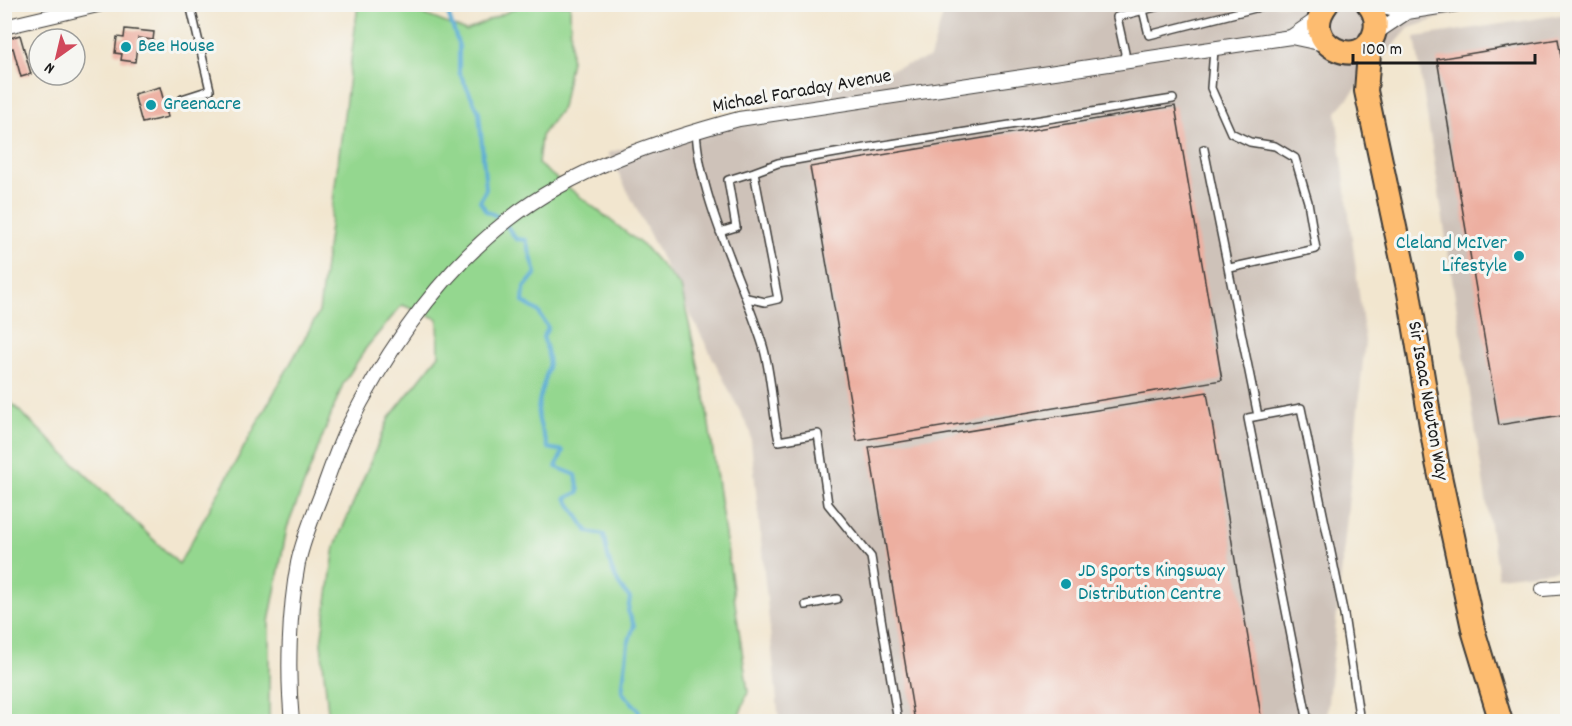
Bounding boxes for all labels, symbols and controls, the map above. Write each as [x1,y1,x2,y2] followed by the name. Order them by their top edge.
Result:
[27,27,87,87] north arrow
[1353,27,1534,65] scale bar
[138,33,215,61] place label: Bee House
[1362,38,1402,63] text: 100 m
[119,40,133,54] marker: Bee House
[40,56,60,79] text: N
[710,62,894,122] street label: Michael Faraday Avenue
[163,91,241,119] place label: Greenacre
[144,98,158,112] marker: Greenacre
[1396,230,1508,281] place label: Cleland McIver Lifestyle
[1512,249,1526,263] marker: Cleland McIver Lifestyle
[1399,319,1455,484] street label: Sir Isaac Newton Way
[1078,558,1225,609] place label: JD Sports Kingsway Distribution Centre
[1059,577,1073,591] marker: JD Sports Kingsway Distribution Centre

